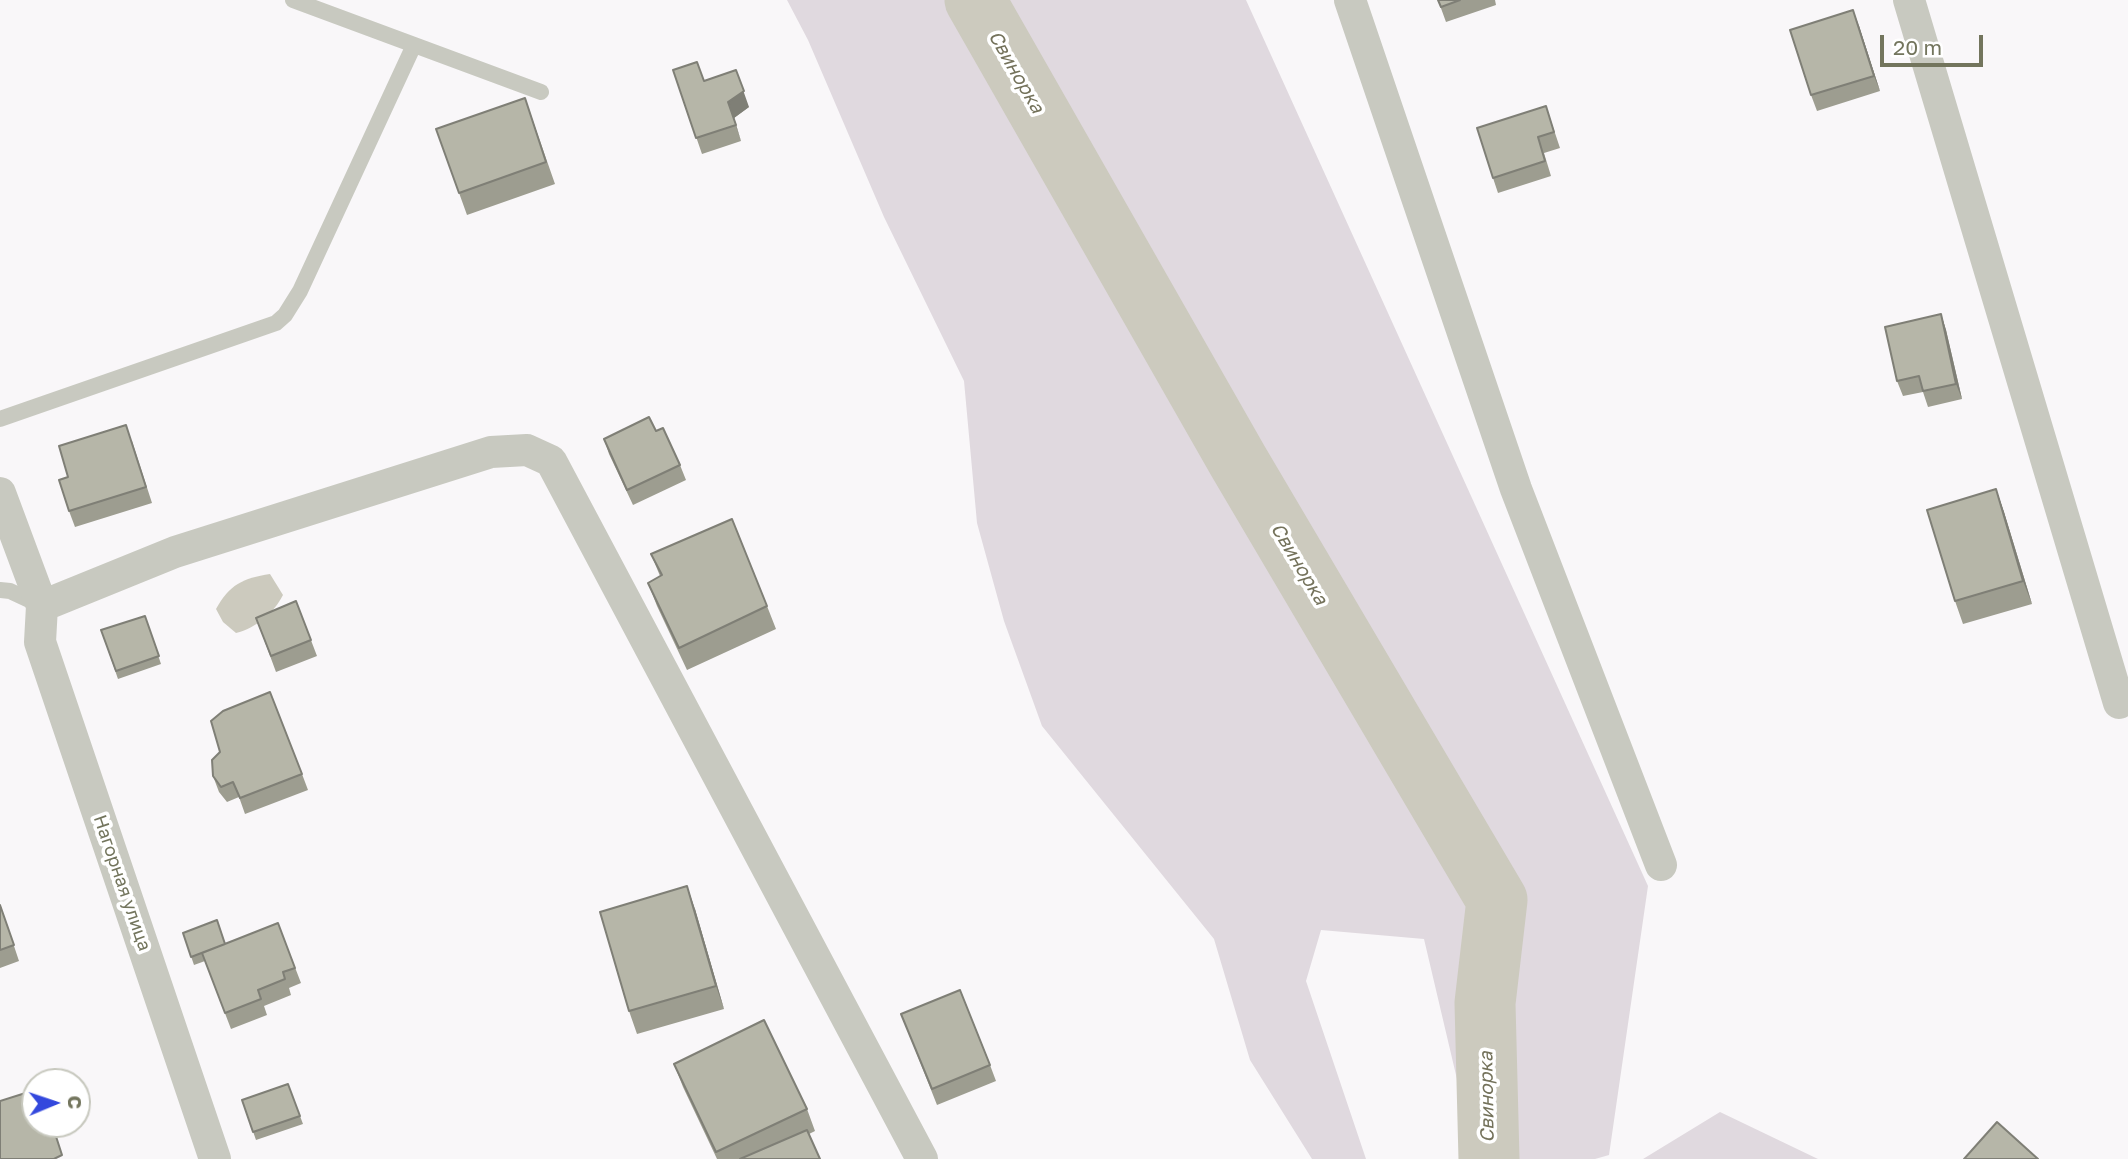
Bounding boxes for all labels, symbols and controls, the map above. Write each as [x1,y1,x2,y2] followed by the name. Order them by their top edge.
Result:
[1883,21,1986,65] scale bar
[983,27,1049,117] water label: Свинорка
[1893,34,1942,60] text: 20 m
[1266,519,1332,609] water label: Свинорка
[89,812,155,954] street label: Нагорная улица
[1475,1051,1499,1143] water label: Свинорка
[21,1068,91,1138] north arrow
[64,1095,87,1109] text: С

